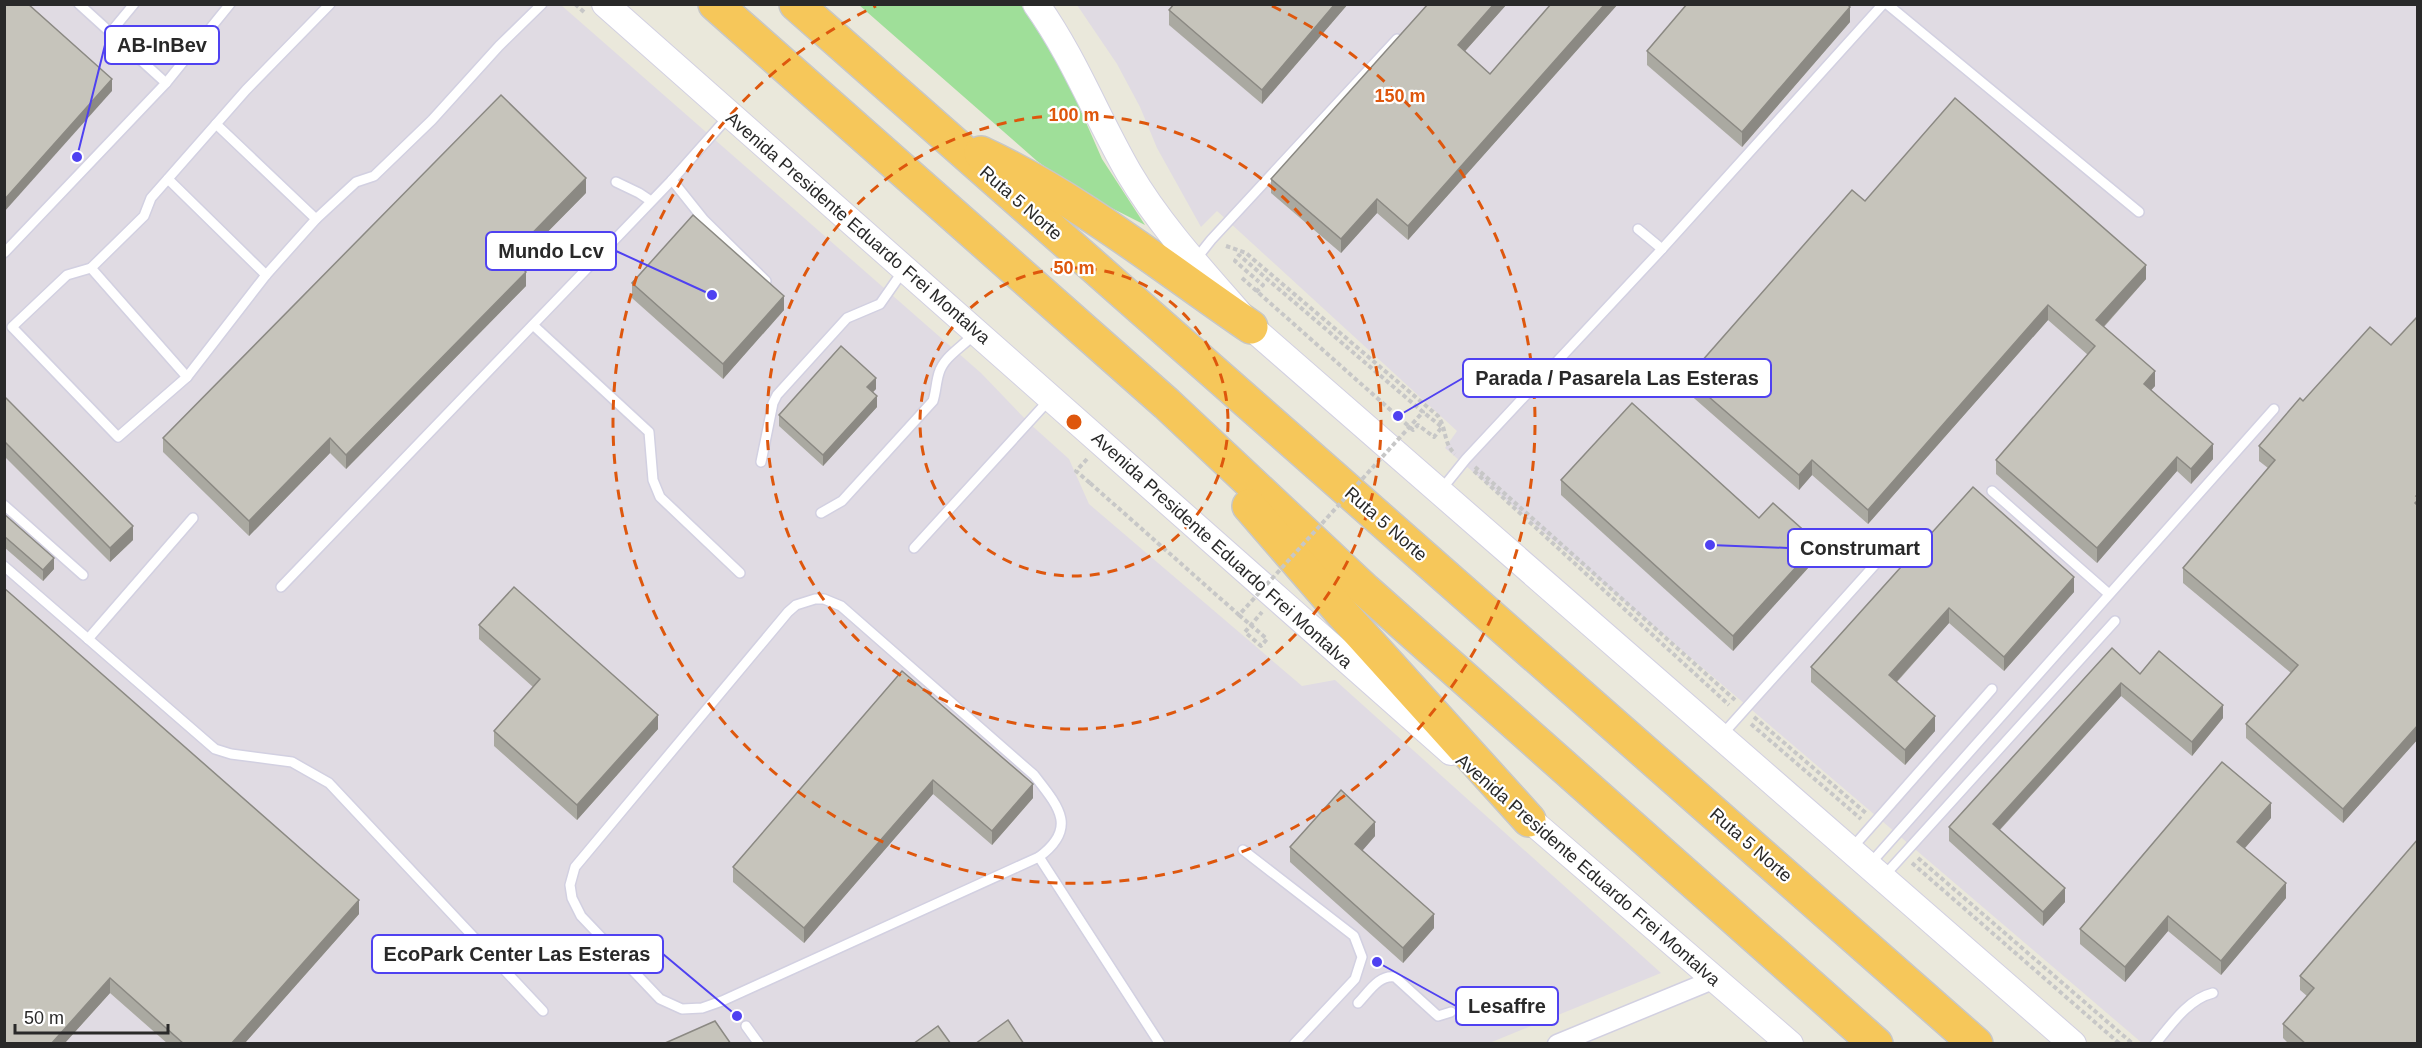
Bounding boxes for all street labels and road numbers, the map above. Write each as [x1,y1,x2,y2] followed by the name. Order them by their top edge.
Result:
[722,108,995,349] street label: Avenida Presidente Eduardo Frei Montalva
[976,162,1066,244] street label: Ruta 5 Norte
[1088,428,1357,673] street label: Avenida Presidente Eduardo Frei Montalva
[1341,483,1431,565] street label: Ruta 5 Norte
[1452,750,1725,991] street label: Avenida Presidente Eduardo Frei Montalva
[1706,804,1796,886] street label: Ruta 5 Norte

